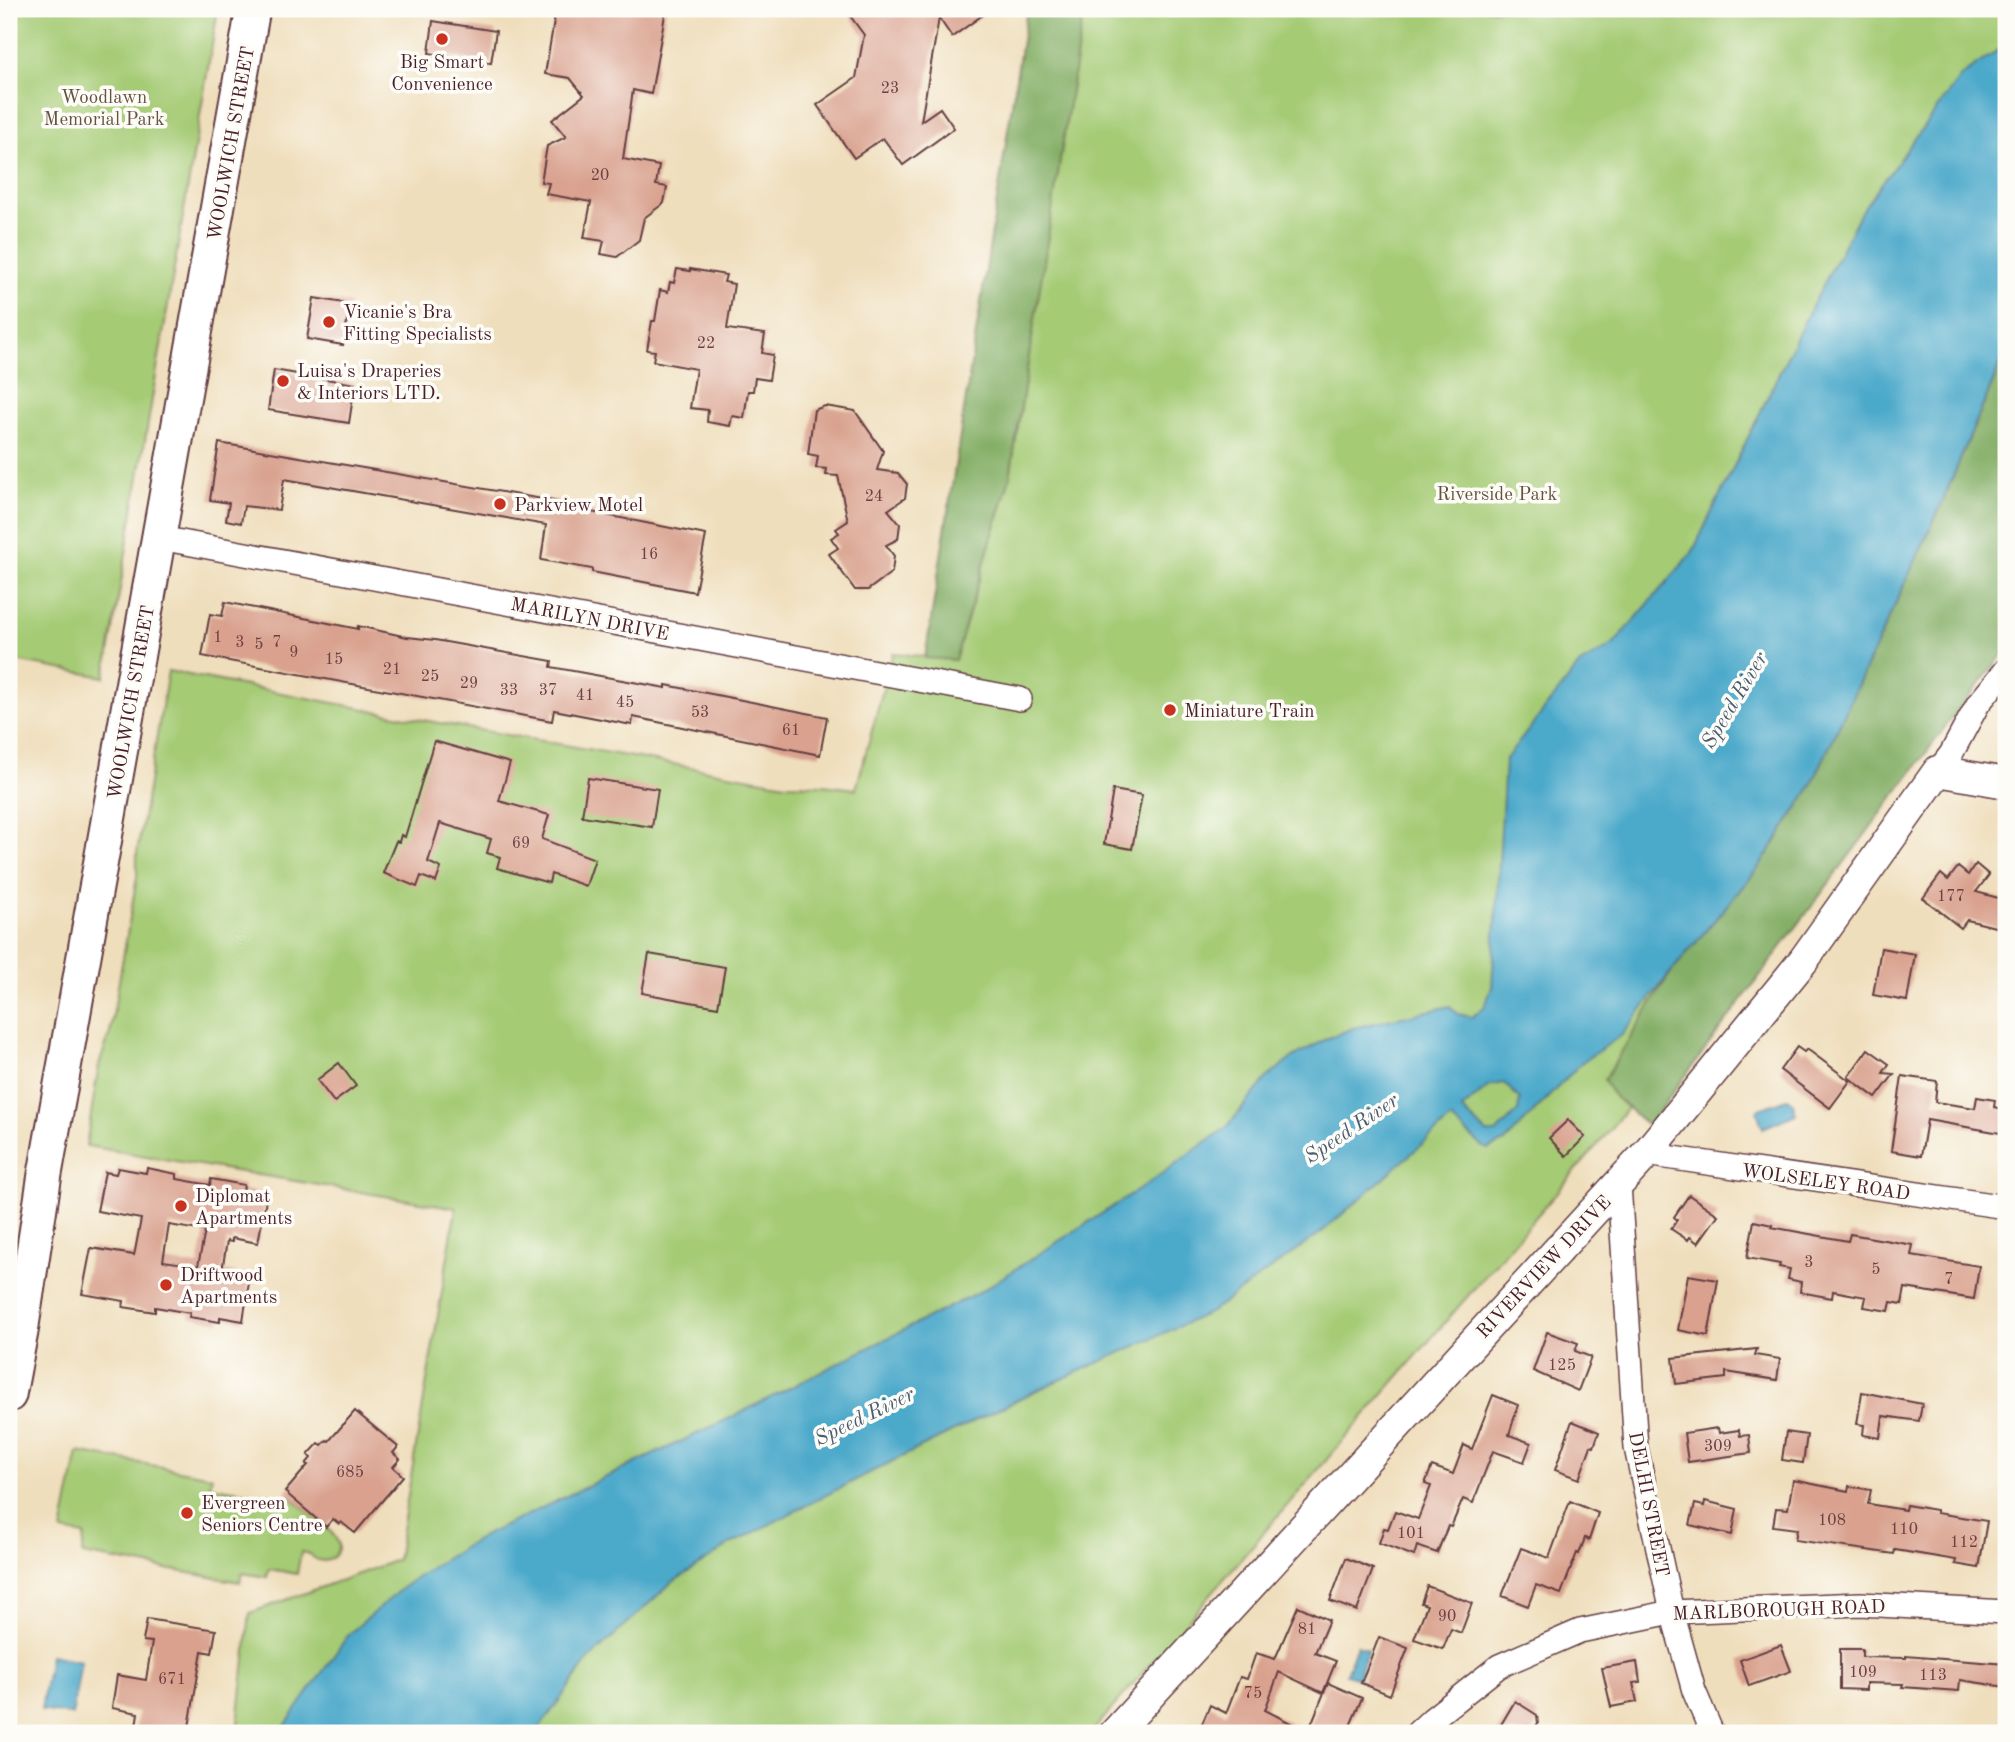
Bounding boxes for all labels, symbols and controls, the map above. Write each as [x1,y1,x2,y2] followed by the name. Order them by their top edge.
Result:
[434,31,450,47] marker: Big Smart Convenience
[206,45,259,242] street label: WOOLWICH STREET
[391,54,493,95] place label: Big Smart Convenience
[881,81,899,97] house number: 23
[43,89,165,130] park label: Woodlawn Memorial Park
[591,168,609,184] house number: 20
[343,304,492,345] place label: Vicanie's Bra Fitting Specialists
[321,314,337,330] marker: Vicanie's Bra Fitting Specialists
[697,336,715,352] house number: 22
[297,363,441,404] place label: Luisa's Draperies & Interiors LTD.
[275,373,291,389] marker: Luisa's Draperies & Interiors LTD.
[1437,486,1558,505] park label: Riverside Park
[865,489,883,505] house number: 24
[492,496,508,512] marker: Parkview Motel
[514,497,643,516] place label: Parkview Motel
[640,547,658,563] house number: 16
[509,596,670,645] street label: MARILYN DRIVE
[106,604,159,801] street label: WOOLWICH STREET
[213,630,223,646] house number: 1
[235,635,245,651] house number: 3
[272,635,282,651] house number: 7
[254,637,264,653] house number: 5
[289,645,299,661] house number: 9
[1698,648,1773,753] water label: Speed River
[325,652,343,668] house number: 15
[383,662,401,678] house number: 21
[421,669,439,685] house number: 25
[460,676,478,692] house number: 29
[500,683,518,699] house number: 33
[539,683,557,699] house number: 37
[576,688,594,704] house number: 41
[616,695,634,711] house number: 45
[1162,702,1178,718] marker: Miniature Train
[1184,703,1315,722] place label: Miniature Train
[691,705,709,721] house number: 53
[782,723,800,739] house number: 61
[512,836,530,852] house number: 69
[1937,889,1965,905] house number: 177
[1301,1090,1403,1168] water label: Speed River
[1740,1162,1911,1205] street label: WOLSELEY ROAD
[195,1188,292,1229] place label: Diplomat Apartments
[1474,1193,1616,1343] street label: RIVERVIEW DRIVE
[173,1198,189,1214] marker: Diplomat Apartments
[1804,1255,1814,1271] house number: 3
[1871,1262,1881,1278] house number: 5
[180,1267,277,1308] place label: Driftwood Apartments
[1944,1272,1954,1288] house number: 7
[158,1277,174,1293] marker: Driftwood Apartments
[1548,1358,1576,1374] house number: 125
[811,1384,919,1451] water label: Speed River
[1624,1430,1671,1579] street label: DELHI STREET
[1704,1439,1732,1455] house number: 309
[336,1465,364,1481] house number: 685
[201,1495,323,1536] place label: Evergreen Seniors Centre
[179,1505,195,1521] marker: Evergreen Seniors Centre
[1818,1513,1846,1529] house number: 108
[1890,1522,1918,1538] house number: 110
[1397,1526,1425,1542] house number: 101
[1950,1535,1978,1551] house number: 112
[1672,1598,1886,1625] street label: MARLBOROUGH ROAD
[1438,1609,1456,1625] house number: 90
[1298,1622,1316,1638] house number: 81
[1849,1665,1877,1681] house number: 109
[1919,1668,1947,1684] house number: 113
[158,1672,186,1688] house number: 671
[1244,1686,1262,1702] house number: 75

